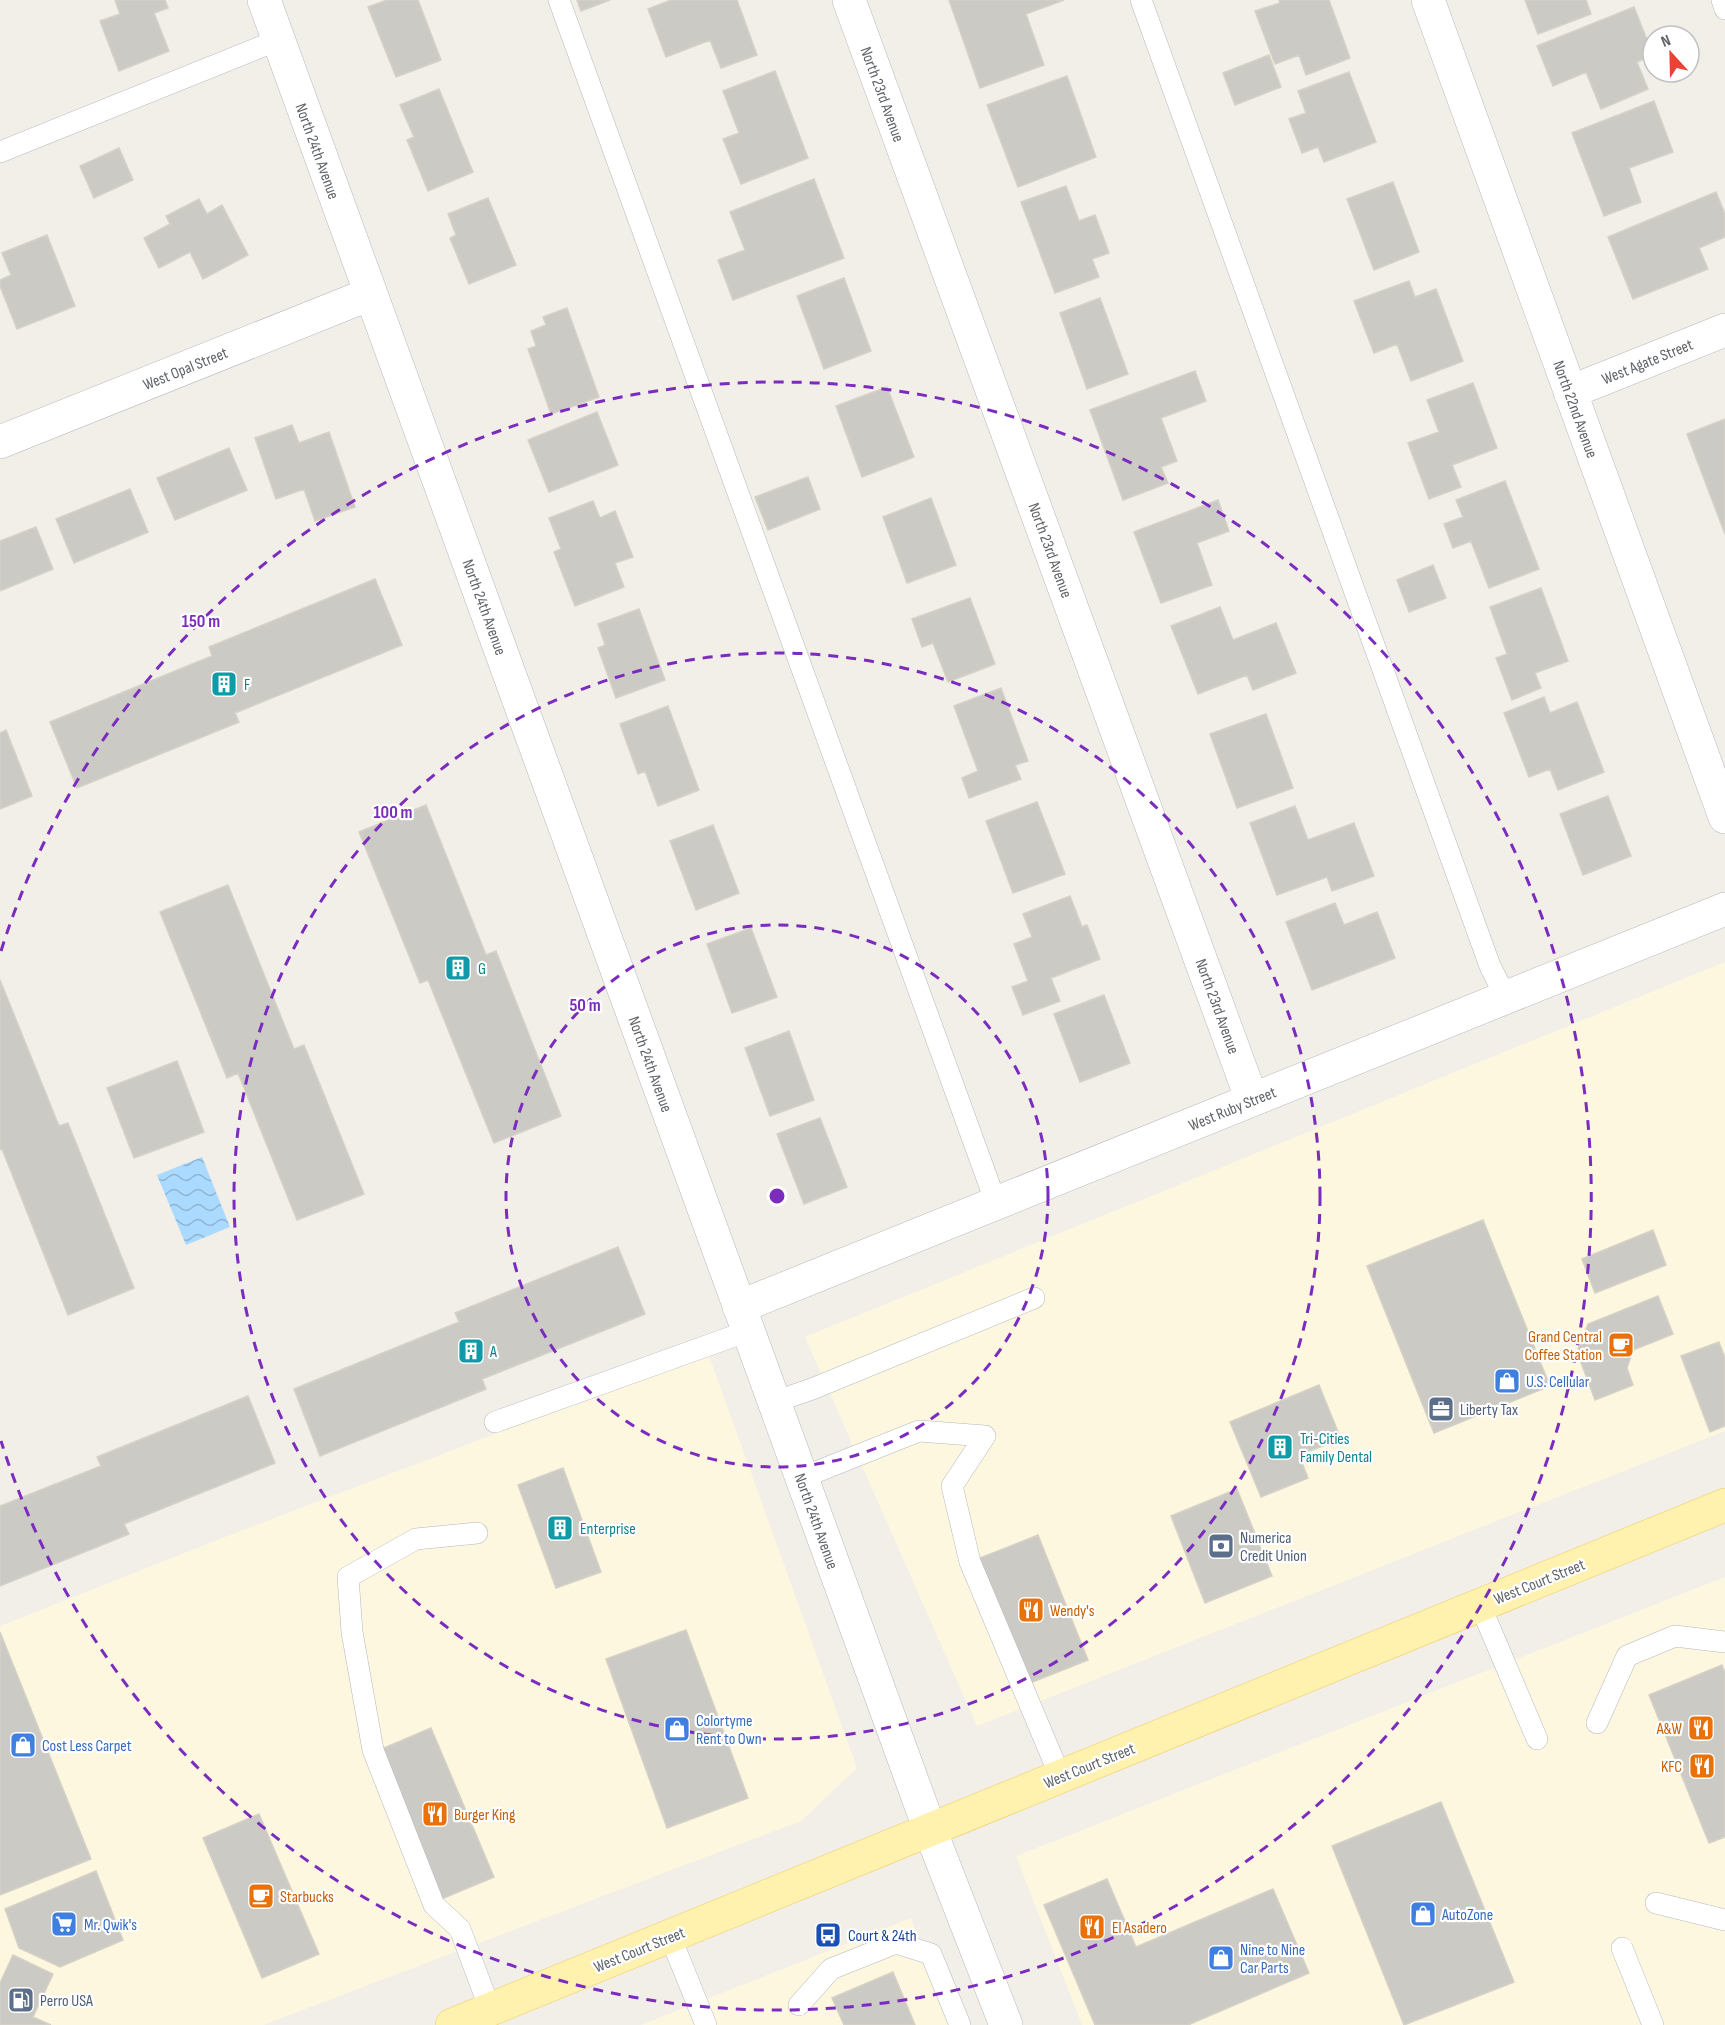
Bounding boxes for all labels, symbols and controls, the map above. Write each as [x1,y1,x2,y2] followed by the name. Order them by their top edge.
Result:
[1641,24,1701,84] north arrow
[1658,31,1673,52] text: N
[856,44,908,145] street label: North 23rd Avenue
[290,101,343,202] street label: North 24th Avenue
[1599,335,1696,389] street label: West Agate Street
[140,344,231,395] street label: West Opal Street
[1548,358,1601,461] street label: North 22nd Avenue
[1024,500,1076,601] street label: North 23rd Avenue
[457,557,510,658] street label: North 24th Avenue
[182,611,220,632] text: 150 m
[209,669,239,699] building icon: F
[244,676,250,695] place label: F
[374,802,413,823] text: 100 m
[443,953,473,983] building icon: G
[1191,956,1243,1057] street label: North 23rd Avenue
[478,960,486,979] place label: G
[569,995,601,1016] text: 50 m
[623,1014,676,1115] street label: North 24th Avenue
[1186,1083,1279,1136] street label: West Ruby Street
[767,1186,787,1206] centre of rings
[1524,1328,1602,1365] place label: Grand Central Coffee Station
[1606,1330,1636,1360] cafe icon: Grand Central Coffee Station
[456,1336,486,1366] building icon: A
[489,1343,497,1362] place label: A
[1492,1366,1522,1396] shop icon: U.S. Cellular
[1526,1373,1590,1392] place label: U.S. Cellular
[1426,1394,1456,1424] office icon: Liberty Tax
[1460,1401,1518,1420] place label: Liberty Tax
[1300,1430,1372,1467] place label: Tri-Cities Family Dental
[1265,1432,1295,1462] building icon: Tri-Cities Family Dental
[789,1471,842,1572] street label: North 24th Avenue
[545,1513,575,1543] building icon: Enterprise
[580,1520,636,1539] place label: Enterprise
[1240,1529,1307,1566] place label: Numerica Credit Union
[1206,1531,1236,1561] bank icon: Numerica Credit Union
[1491,1555,1588,1609] street label: West Court Street
[1016,1595,1046,1625] restaurant icon: Wendy's
[1050,1602,1095,1621] place label: Wendy's
[696,1712,762,1749] place label: Colortyme Rent to Own
[1686,1713,1716,1743] restaurant icon: A&W
[662,1714,692,1744] shop icon: Colortyme Rent to Own
[1656,1720,1683,1739] place label: A&W
[8,1730,38,1760] shop icon: Cost Less Carpet
[42,1737,132,1756] place label: Cost Less Carpet
[1041,1739,1138,1793] street label: West Court Street
[1687,1751,1717,1781] restaurant icon: KFC
[1661,1758,1682,1777] place label: KFC
[420,1799,450,1829] restaurant icon: Burger King
[454,1806,515,1825] place label: Burger King
[246,1881,276,1911] cafe icon: Starbucks
[280,1888,334,1907] place label: Starbucks
[1408,1899,1438,1929] shop icon: AutoZone
[1441,1906,1493,1925] place label: AutoZone
[49,1909,79,1939] supermarket icon: Mr. Qwik's
[1077,1912,1107,1942] restaurant icon: El Asadero
[84,1916,137,1935] place label: Mr. Qwik's
[1112,1919,1167,1938] place label: El Asadero
[813,1920,843,1950] bus stop icon: Court & 24th
[591,1923,688,1977] street label: West Court Street
[848,1927,917,1946] place label: Court & 24th
[1240,1941,1305,1978] place label: Nine to Nine Car Parts
[1206,1943,1236,1973] shop icon: Nine to Nine Car Parts
[6,1985,36,2015] fuel station icon: Perro USA
[40,1992,93,2011] place label: Perro USA

